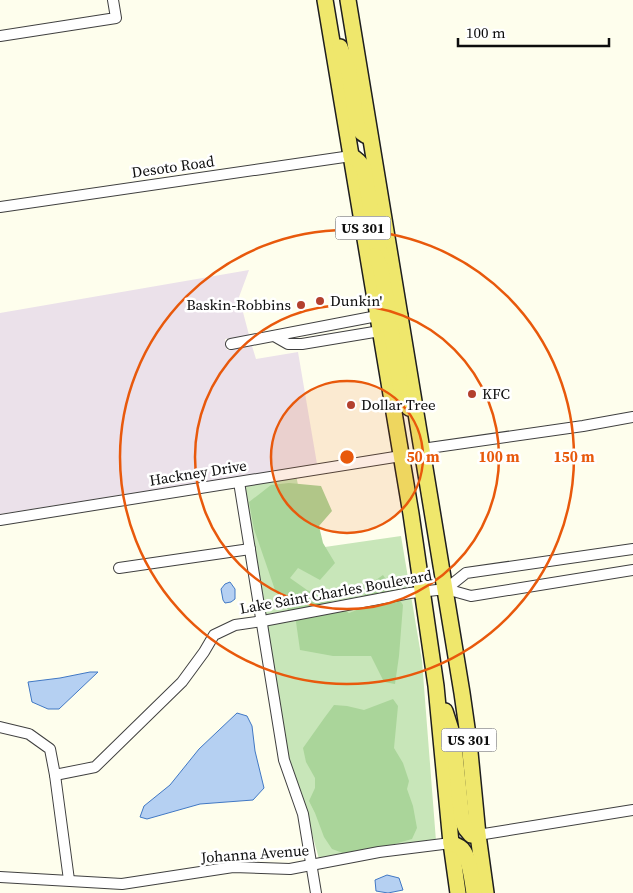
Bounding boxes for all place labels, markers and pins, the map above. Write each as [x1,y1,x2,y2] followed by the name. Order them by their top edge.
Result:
[330,290,383,311] place label: Dunkin'
[186,294,291,315] place label: Baskin-Robbins
[314,295,326,307] marker: Dunkin'
[295,299,307,311] marker: Baskin-Robbins
[482,383,510,404] place label: KFC
[466,388,478,400] marker: KFC
[361,394,436,415] place label: Dollar Tree
[345,399,357,411] marker: Dollar Tree
[338,448,356,466] centre of rings

